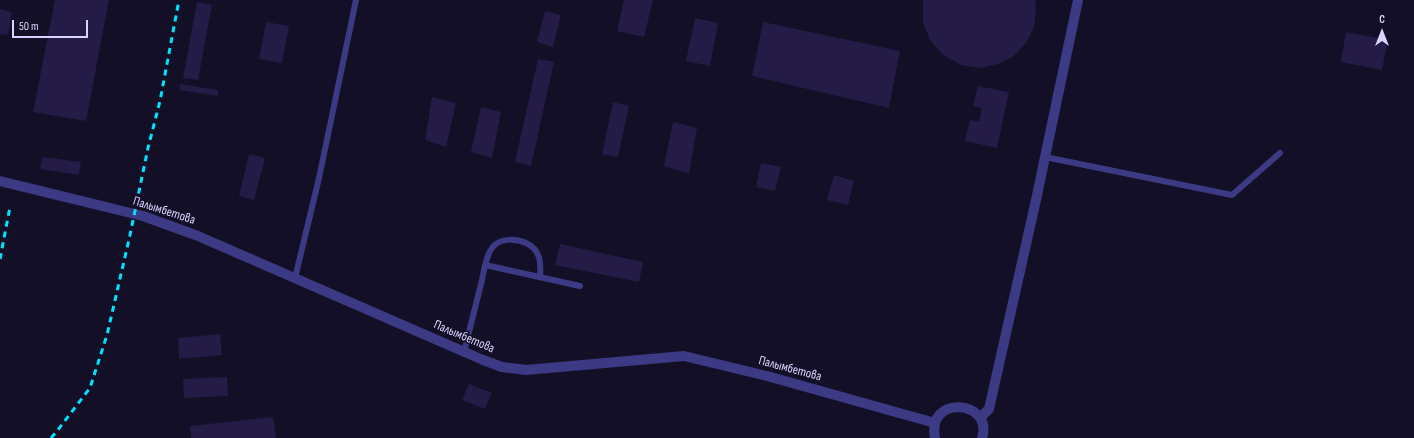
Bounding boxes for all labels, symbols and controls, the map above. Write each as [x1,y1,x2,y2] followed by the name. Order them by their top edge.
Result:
[14,12,90,38] scale bar
[1362,12,1402,52] north arrow
[1379,13,1385,26] text: С
[19,19,39,34] text: 50 m
[131,194,197,228] street label: Палымбетова
[431,317,497,357] street label: Палымбетова
[757,353,823,385] street label: Палымбетова

